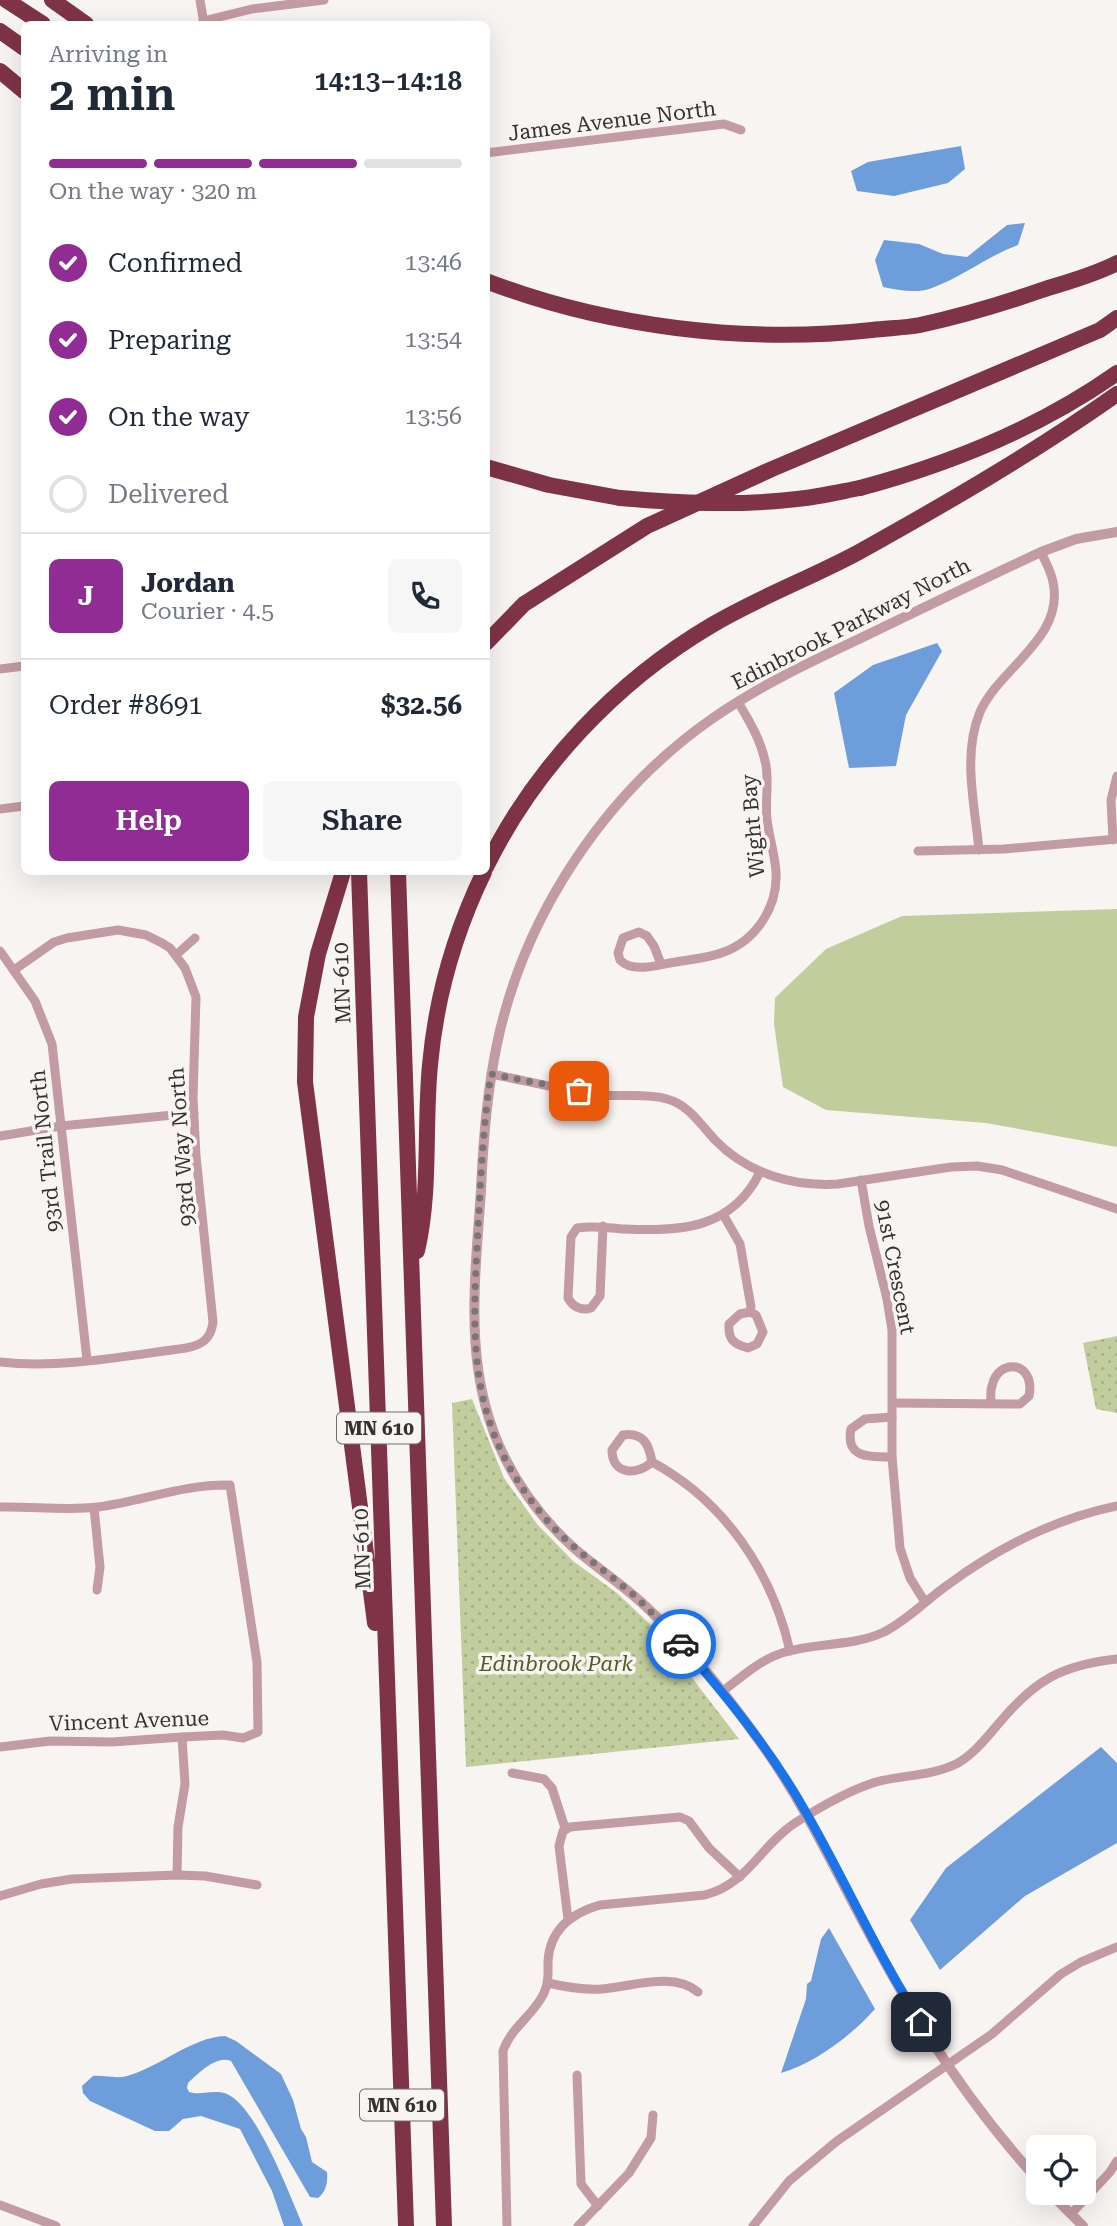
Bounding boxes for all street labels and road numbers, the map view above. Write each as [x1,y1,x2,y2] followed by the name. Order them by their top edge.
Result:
[507,96,718,146] street label: James Avenue North
[728,553,975,695] street label: Edinbrook Parkway North
[736,773,769,879] street label: Wight Bay
[329,942,355,1024] street label: MN-610
[164,1066,200,1227] street label: 93rd Way North
[26,1068,66,1233] street label: 93rd Trail North
[870,1198,920,1336] street label: 91st Crescent
[337,1412,421,1444] road number: MN 610
[349,1508,375,1590] street label: MN-610
[49,1706,209,1736] street label: Vincent Avenue
[360,2090,444,2120] road number: MN 610

